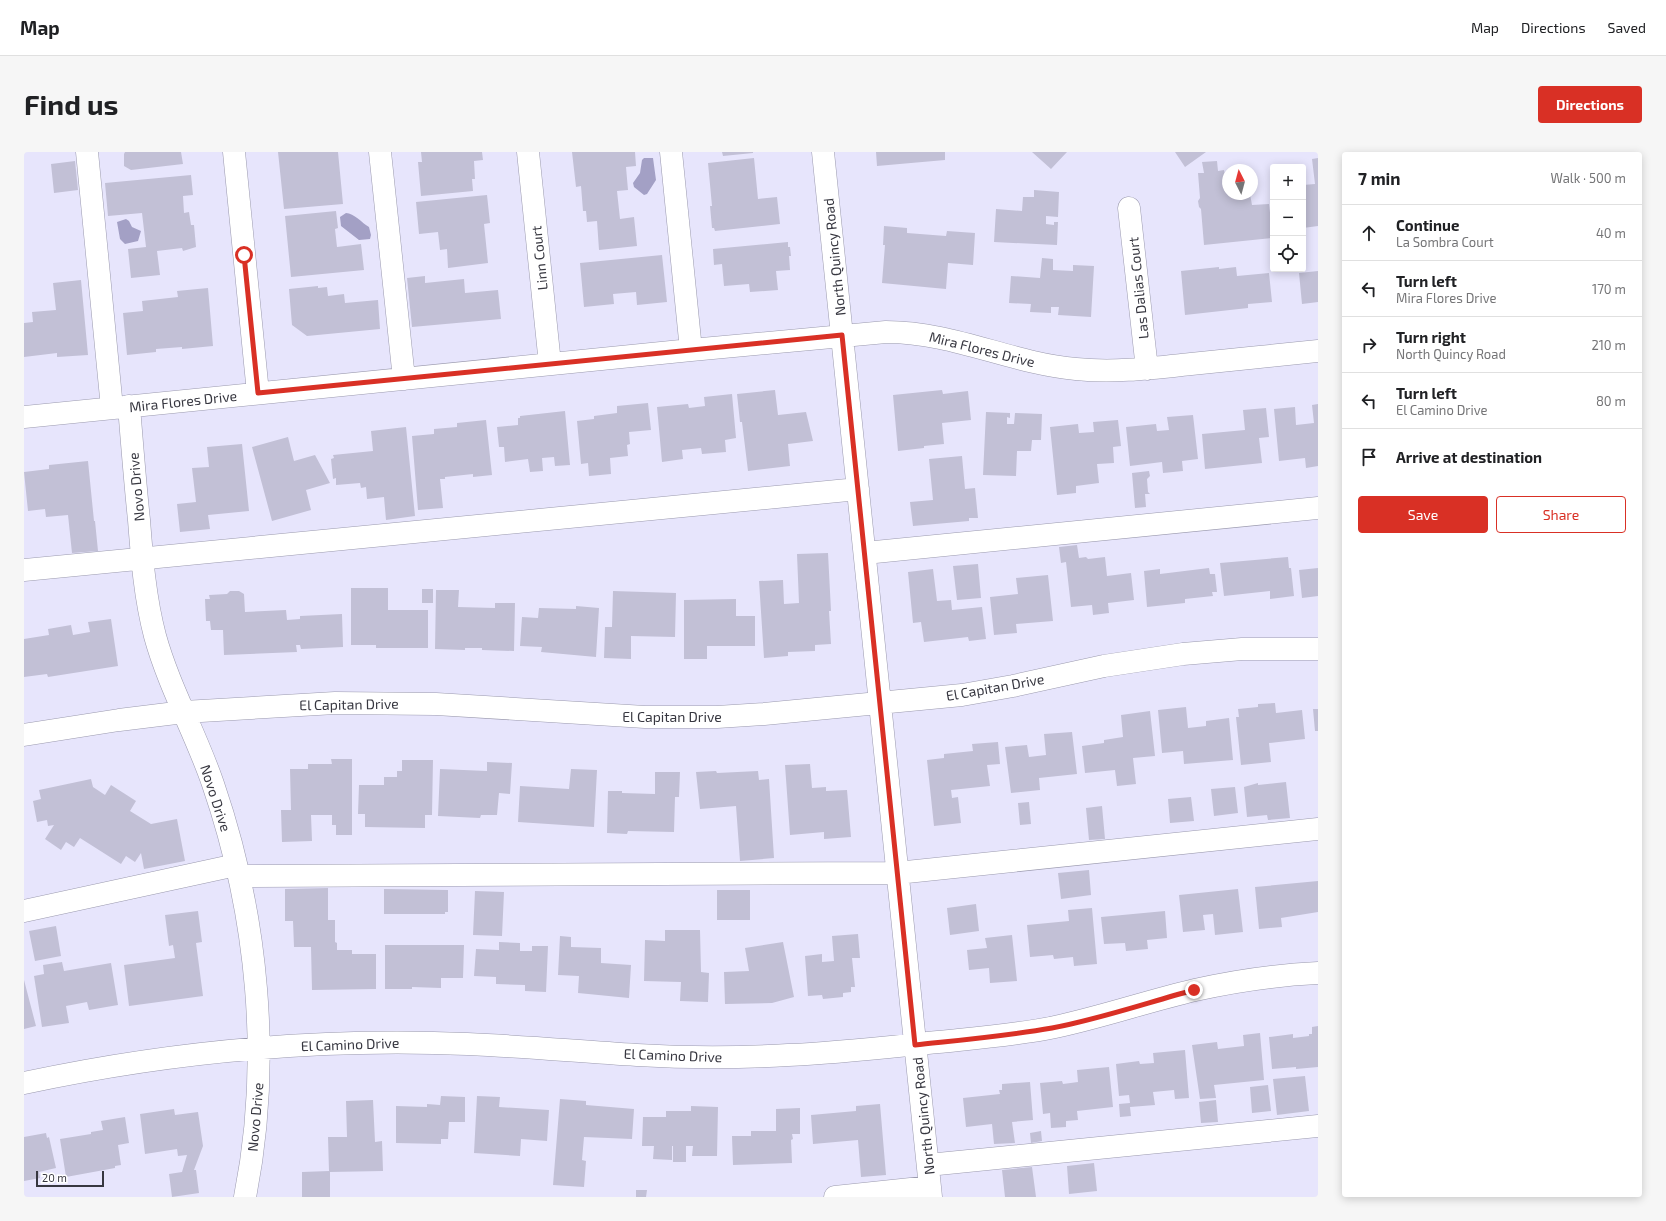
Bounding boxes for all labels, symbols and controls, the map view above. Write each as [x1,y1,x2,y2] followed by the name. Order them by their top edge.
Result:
[20,16,60,39] text: Map
[1471,19,1499,36] text: Map
[1521,19,1586,36] text: Directions
[1608,19,1646,36] text: Saved
[1538,86,1642,123] button: Directions
[24,87,118,121] text: Find us
[1222,164,1258,200] north arrow
[1270,164,1306,272] map controls
[1270,164,1306,200] button: +
[1358,168,1401,188] text: 7 min
[1551,170,1626,186] text: Walk · 500 m
[819,197,849,317] street label: North Quincy Road
[1270,200,1306,236] button: −
[1396,216,1459,234] text: Continue
[1358,222,1380,244] icon: ahead
[527,225,551,291] street label: Linn Court
[1596,225,1626,241] text: 40 m
[1396,234,1494,250] text: La Sombra Court
[1124,236,1152,340] street label: Las Dalias Court
[1270,236,1306,272] button: locate
[235,246,253,264] route start
[1396,272,1457,290] text: Turn left
[1358,278,1380,300] icon: left
[1592,281,1626,297] text: 170 m
[1396,290,1497,306] text: Mira Flores Drive
[927,328,1037,370] street label: Mira Flores Drive
[1396,328,1466,346] text: Turn right
[1358,334,1380,356] icon: right
[1591,337,1626,353] text: 210 m
[1396,346,1506,362] text: North Quincy Road
[1396,384,1457,402] text: Turn left
[128,387,238,415] street label: Mira Flores Drive
[1358,390,1380,412] icon: left
[1596,393,1626,409] text: 80 m
[1396,402,1488,418] text: El Camino Drive
[1358,446,1380,468] icon: arrive
[1396,448,1542,466] text: Arrive at destination
[125,452,147,522] street label: Novo Drive
[1358,496,1488,533] button: Save
[1496,496,1626,533] button: Share
[945,670,1045,704] street label: El Capitan Drive
[299,695,399,713] street label: El Capitan Drive
[622,708,722,725] street label: El Capitan Drive
[197,762,235,834] street label: Novo Drive
[1185,981,1203,999] route end
[300,1034,400,1054] street label: El Camino Drive
[623,1045,723,1065] street label: El Camino Drive
[908,1056,938,1176] street label: North Quincy Road
[244,1082,266,1152] street label: Novo Drive
[36,1169,104,1188] scale bar
[42,1171,67,1184] text: 20 m

